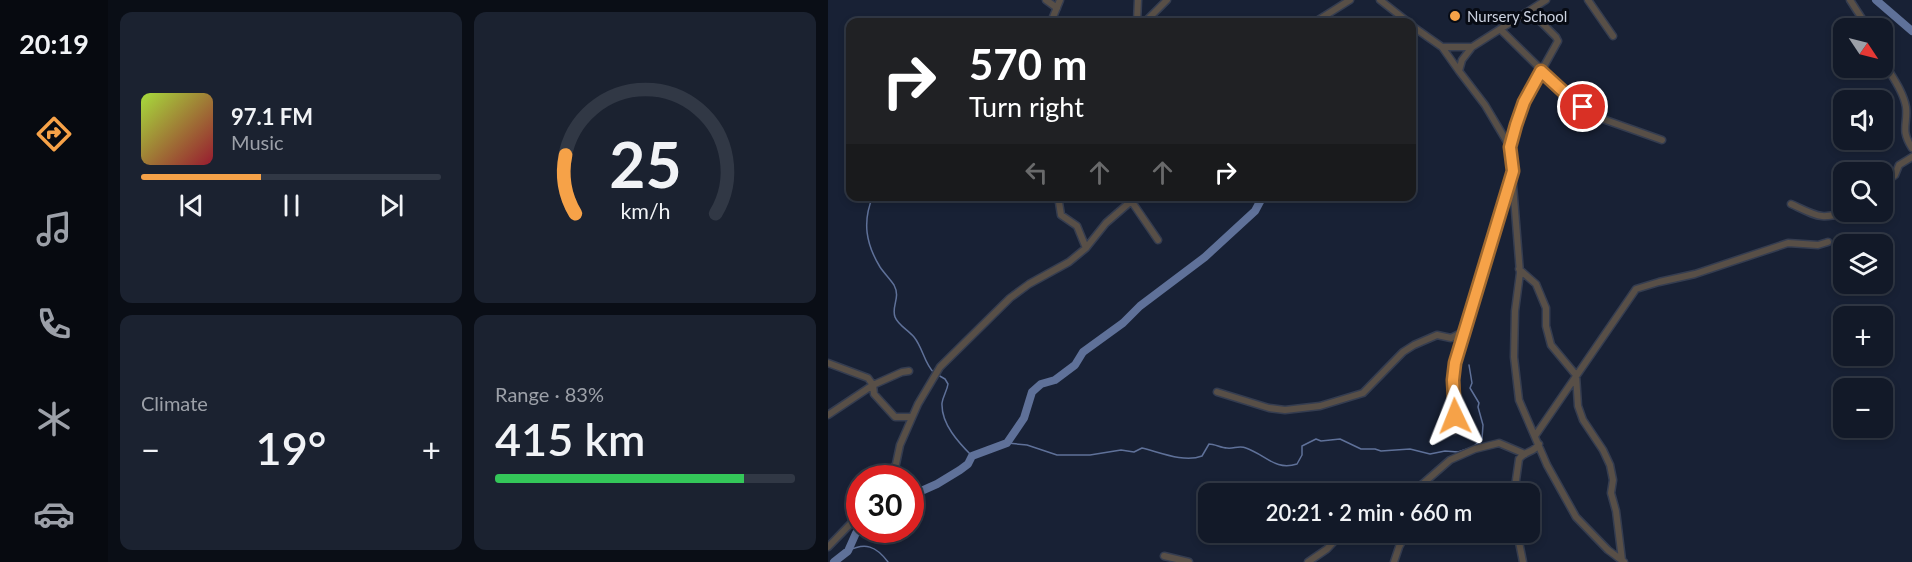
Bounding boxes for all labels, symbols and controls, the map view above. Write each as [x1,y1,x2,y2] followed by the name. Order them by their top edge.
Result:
[1467,7,1567,25] place label: Nursery School
[1448,9,1462,23] marker: Nursery School
[1833,18,1893,78] north arrow
[1833,18,1893,438] map controls
[19,27,89,60] text: 20:19
[969,39,1087,89] text: 570 m
[870,42,948,120] icon: right
[1557,81,1608,132] pin
[969,90,1084,123] text: Turn right
[1566,90,1599,123] icon: arrive
[1833,90,1893,150] button: sound
[231,103,313,130] text: 97.1 FM
[33,113,75,155] icon: directions
[609,127,681,202] text: 25
[231,130,284,154] text: Music
[1020,156,1053,189] icon: left
[1083,156,1116,189] icon: ahead
[1146,156,1179,189] icon: ahead
[1209,156,1242,189] icon: right
[1833,162,1893,222] button: search
[175,189,208,222] icon: previous
[275,189,308,222] icon: pause
[375,189,408,222] icon: next
[620,199,670,225] text: km/h
[33,208,75,250] icon: music
[1833,234,1893,294] button: layers
[33,303,75,345] icon: phone
[1833,306,1893,366] button: +
[1833,378,1893,438] button: −
[495,382,604,406] text: Range · 83%
[1423,384,1487,448] position arrow
[141,391,208,415] text: Climate
[33,398,75,440] icon: climate
[495,412,645,466] text: 415 km
[256,421,326,475] text: 19°
[141,429,160,469] text: −
[422,429,441,469] text: +
[846,465,924,543] speed limit sign: 30
[33,493,75,535] icon: car
[1266,499,1472,526] text: 20:21 · 2 min · 660 m

